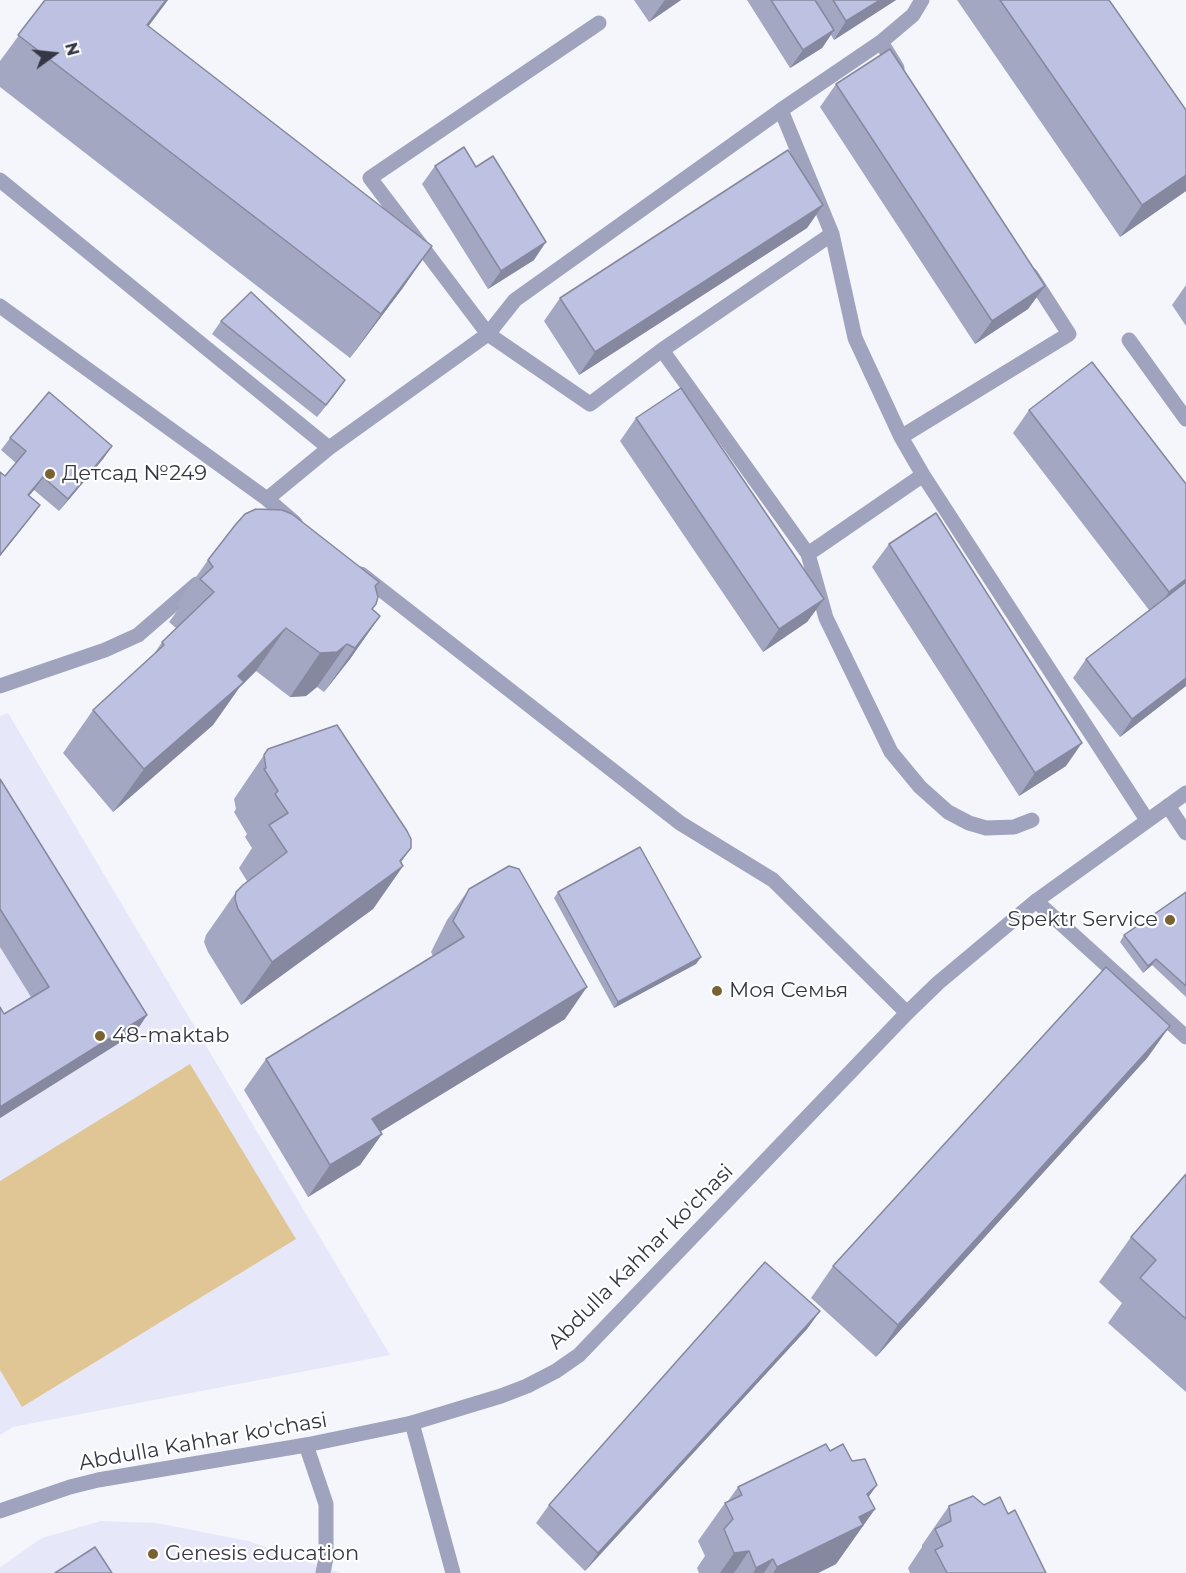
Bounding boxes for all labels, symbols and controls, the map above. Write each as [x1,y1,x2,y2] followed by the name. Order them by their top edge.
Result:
[24,24,84,84] north arrow
[61,41,83,58] text: N
[62,461,207,487] place label: Детсад №249
[43,467,57,481] marker: Детсад №249
[1007,907,1158,933] place label: Spektr Service
[1163,913,1177,927] marker: Spektr Service
[729,978,848,1004] place label: Моя Семья
[710,984,724,998] marker: Моя Семья
[112,1023,229,1049] place label: 48-maktab
[93,1029,107,1043] marker: 48-maktab
[543,1159,739,1355] street label: Abdulla Kahhar ko'chasi
[77,1408,329,1476] street label: Abdulla Kahhar ko'chasi
[165,1541,359,1567] place label: Genesis education
[146,1547,160,1561] marker: Genesis education

